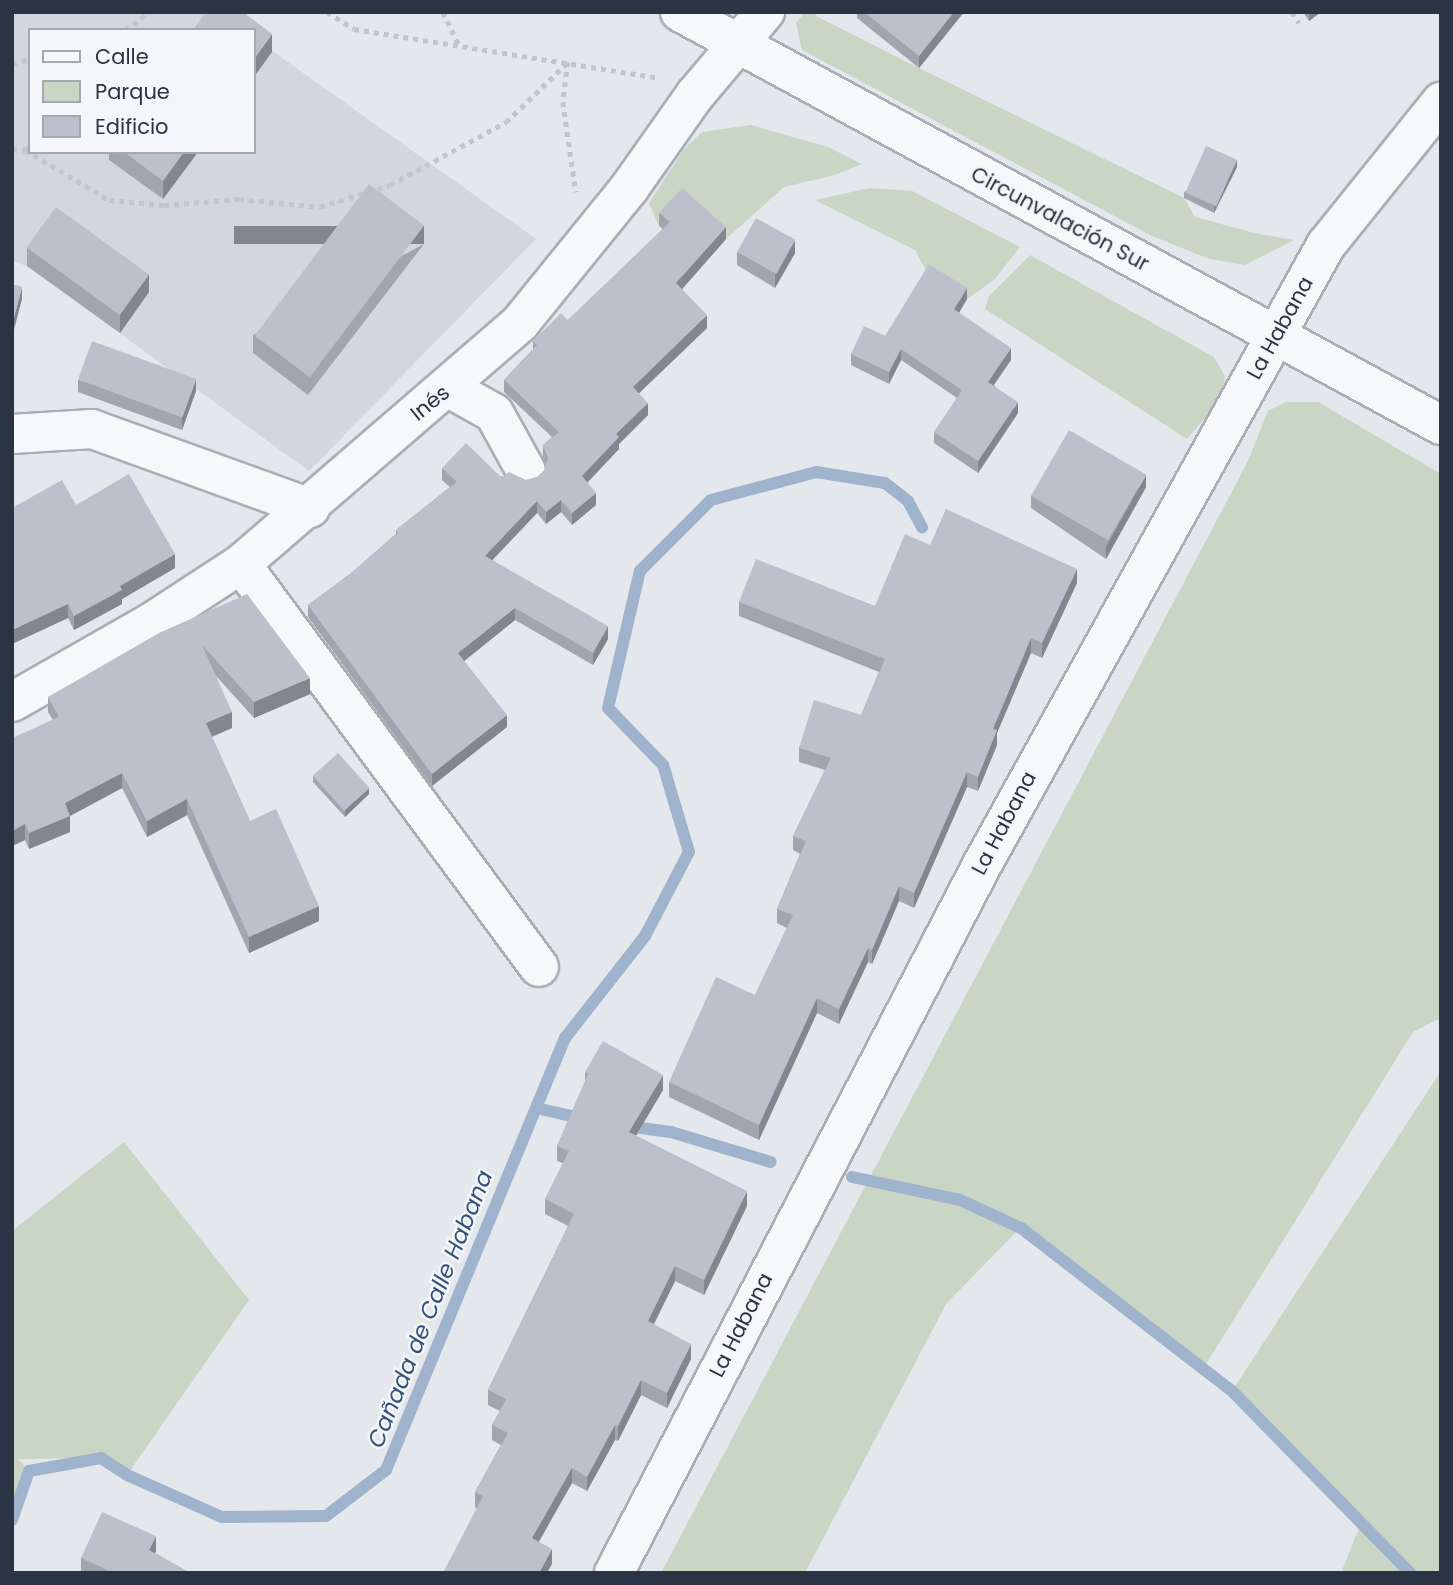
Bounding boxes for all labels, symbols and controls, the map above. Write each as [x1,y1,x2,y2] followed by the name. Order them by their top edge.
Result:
[28,28,256,154] legend
[95,42,149,71] text: Calle
[95,77,170,106] text: Parque
[95,112,169,141] text: Edificio
[967,161,1153,277] street label: Circunvalación Sur
[1241,272,1319,384] street label: La Habana
[406,380,454,426] street label: Inés
[966,767,1042,879] street label: La Habana
[362,1166,498,1452] water label: Cañada de Calle Habana
[704,1269,778,1381] street label: La Habana

